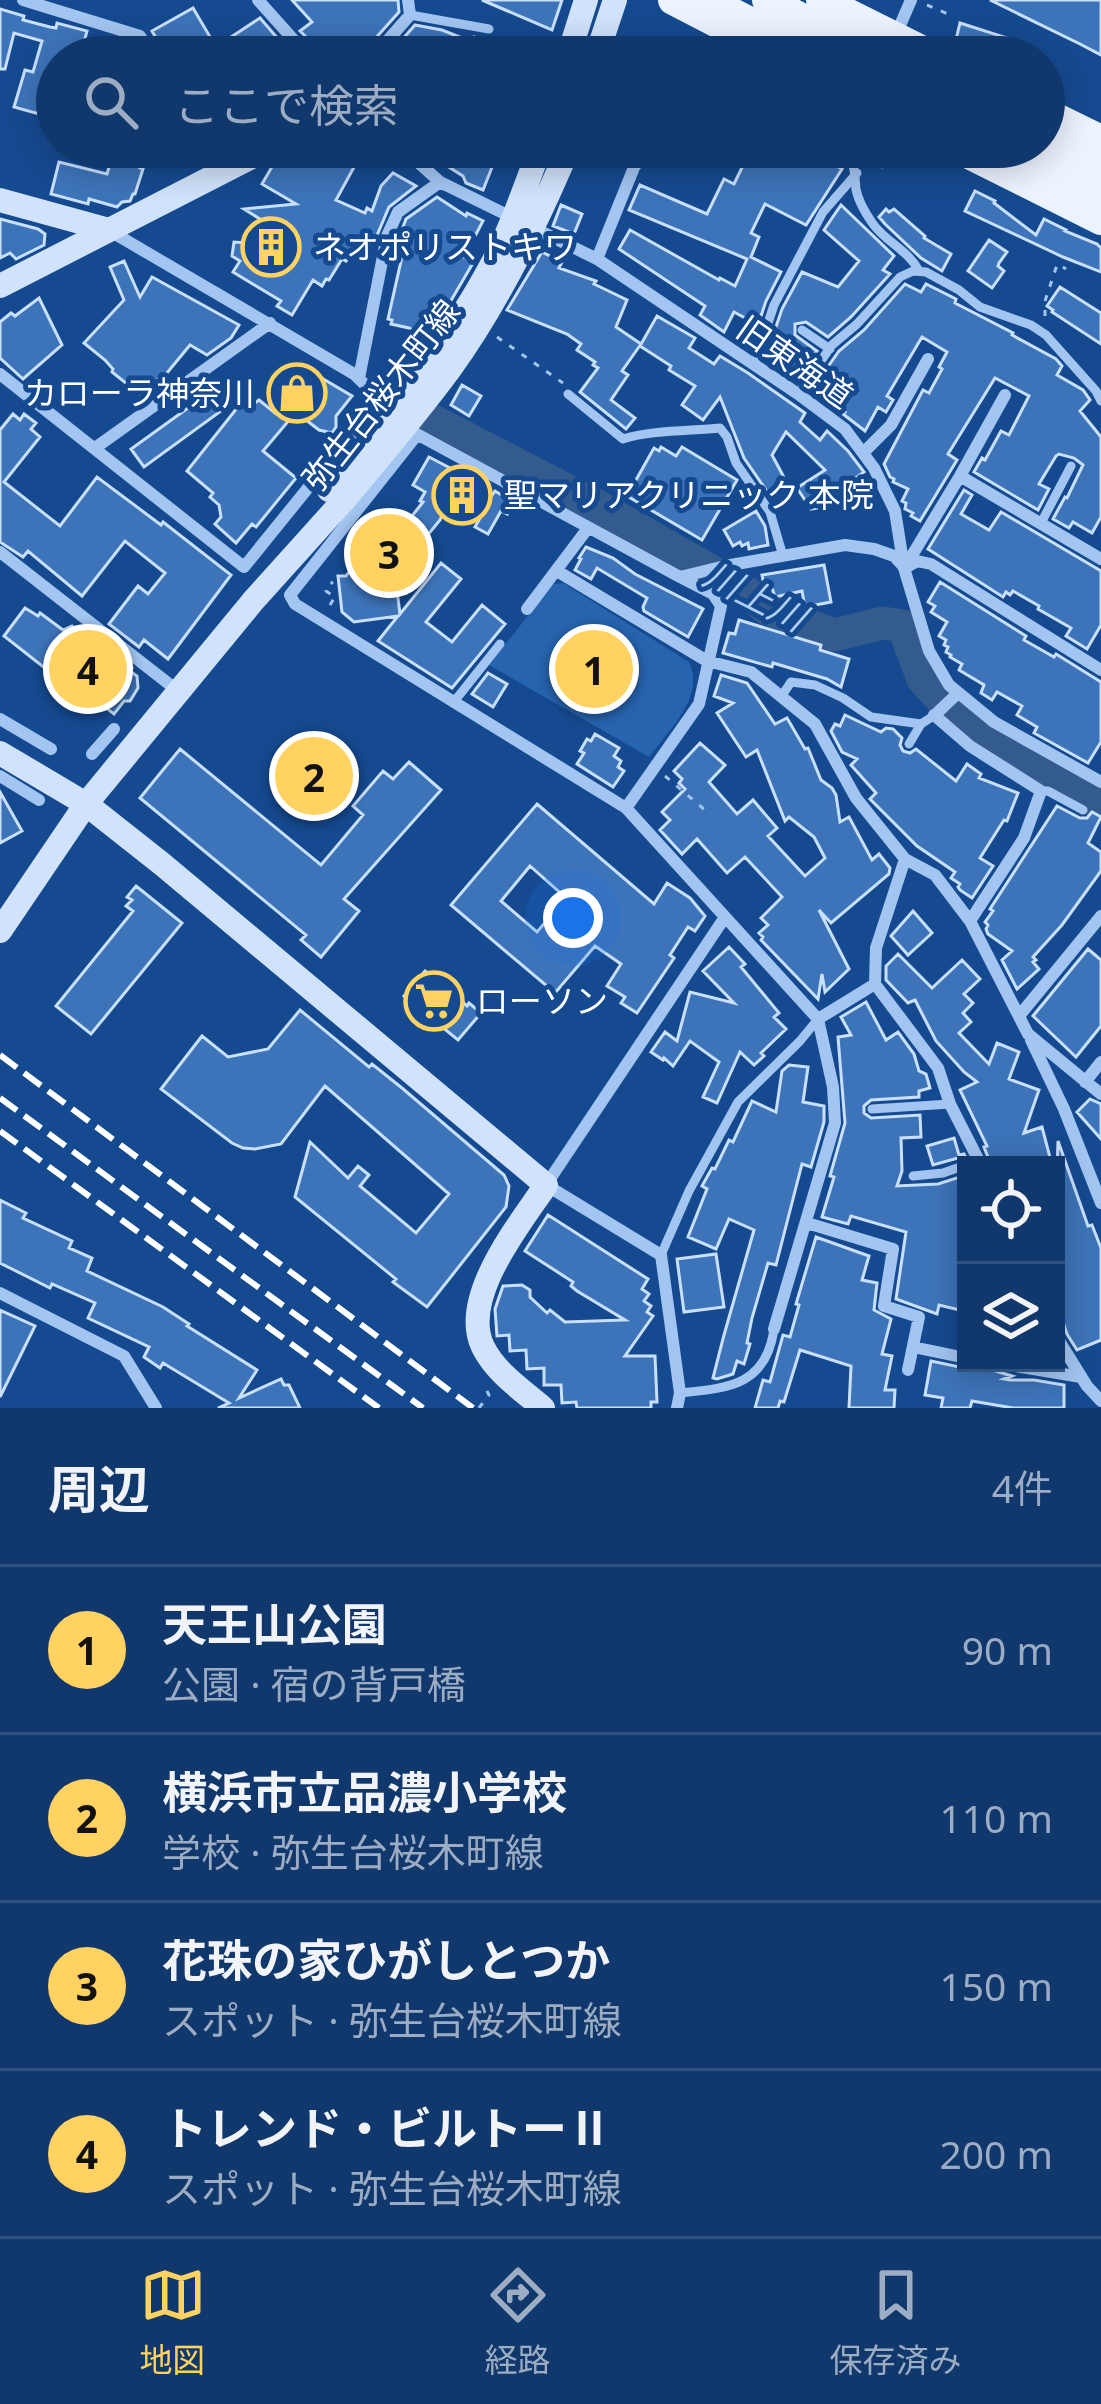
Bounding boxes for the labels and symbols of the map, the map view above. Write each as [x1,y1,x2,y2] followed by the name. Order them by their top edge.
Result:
[240,216,302,278] building icon: ネオポリストキワ
[313,224,577,269] place label: ネオポリストキワ
[292,290,469,500] street label: 弥生台桜木町線
[728,305,862,418] street label: 旧東海道
[266,362,328,424] shop icon: カローラ神奈川
[24,370,255,415] place label: カローラ神奈川
[431,464,493,526] building icon: 聖マリアクリニック 本院
[504,472,874,517] place label: 聖マリアクリニック 本院
[350,508,428,598] pin: 3
[696,549,818,644] water label: 川上川
[49,624,127,714] pin: 4
[555,624,633,714] pin: 1
[275,731,353,821] pin: 2
[543,888,603,948] your location
[403,970,465,1032] supermarket icon: ローソン
[476,978,608,1023] place label: ローソン

